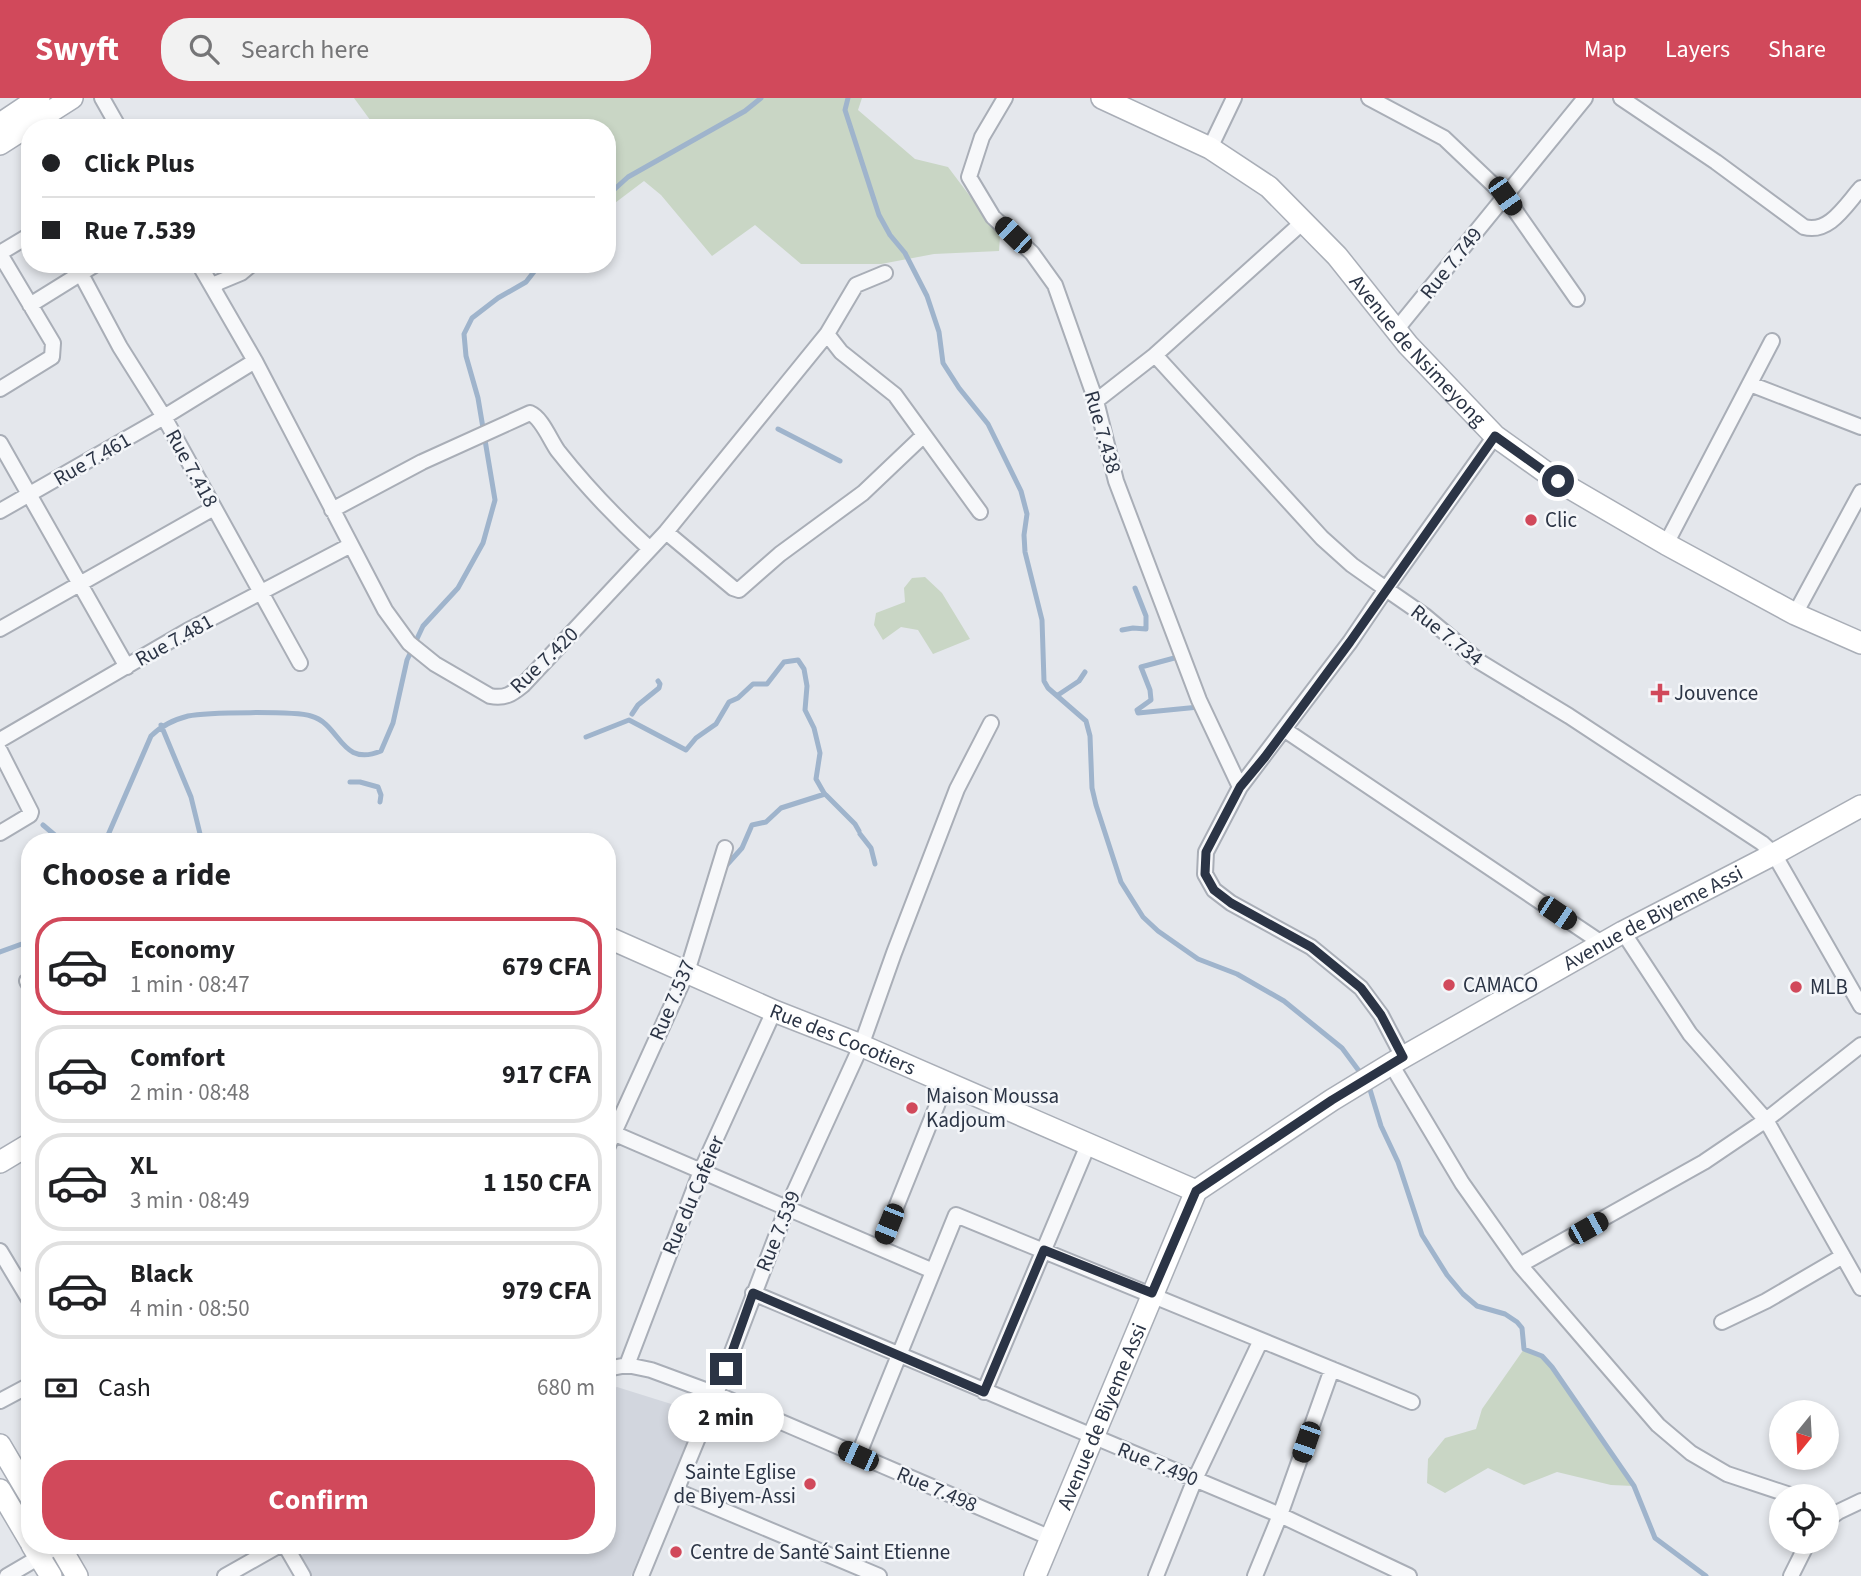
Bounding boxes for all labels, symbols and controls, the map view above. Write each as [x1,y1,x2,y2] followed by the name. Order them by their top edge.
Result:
[161,18,651,81] search box
[35,26,119,73] text: Swyft
[185,30,223,68] icon: search
[241,31,369,68] text: Search here
[1584,32,1627,67] text: Map
[1665,32,1730,67] text: Layers
[1768,32,1826,67] text: Share
[84,145,195,182] text: Click Plus
[1485,173,1526,219] car
[84,212,196,249] text: Rue 7.539
[991,213,1036,257] car
[1413,221,1489,305] street label: Rue 7.749
[1342,268,1493,433] street label: Avenue de Nsimeyong
[1077,387,1129,477] street label: Rue 7.438
[158,424,226,512] street label: Rue 7.418
[48,425,136,493] street label: Rue 7.461
[1542,465,1574,497] route start
[1545,505,1578,535] place label: Clic
[1523,512,1539,528] marker: Clic
[1404,597,1490,673] street label: Rue 7.734
[130,606,218,674] street label: Rue 7.481
[503,620,585,700] street label: Rue 7.420
[1674,678,1758,708] place label: Jouvence
[1652,685,1668,701] marker: Jouvence
[42,852,231,898] text: Choose a ride
[1558,858,1748,978] street label: Avenue de Biyeme Assi
[1534,893,1581,933] car
[130,931,235,968] text: Economy
[46,935,109,998] icon: car
[502,948,591,985] text: 679 CFA
[642,955,702,1045] street label: Rue 7.537
[130,968,250,1001] text: 1 min · 08:47
[1463,970,1538,1000] place label: CAMACO
[1810,972,1848,1002] place label: MLB
[1441,977,1457,993] marker: CAMACO
[1788,979,1804,995] marker: MLB
[765,996,921,1083] street label: Rue des Cocotiers
[130,1039,225,1076] text: Comfort
[46,1043,109,1106] icon: car
[502,1056,591,1093] text: 917 CFA
[130,1076,250,1109] text: 2 min · 08:48
[926,1081,1059,1135] place label: Maison Moussa Kadjoum
[904,1100,920,1116] marker: Maison Moussa Kadjoum
[654,1130,732,1259] street label: Rue du Cafeier
[130,1147,158,1184] text: XL
[46,1151,109,1214] icon: car
[483,1164,591,1201] text: 1 150 CFA
[130,1184,250,1217] text: 3 min · 08:49
[748,1186,808,1276] street label: Rue 7.539
[872,1201,907,1247] car
[1565,1209,1612,1247] car
[130,1255,193,1292] text: Black
[46,1259,109,1322] icon: car
[502,1272,591,1309] text: 979 CFA
[130,1292,250,1325] text: 4 min · 08:50
[1049,1319,1154,1514] street label: Avenue de Biyeme Assi
[710,1353,742,1385] route end
[42,1369,80,1407] icon: cash
[98,1369,151,1406] text: Cash
[537,1371,595,1404] text: 680 m
[668,1394,784,1442] callout: 2 min
[1769,1400,1839,1470] north arrow
[1769,1400,1839,1554] map controls
[698,1401,754,1434] text: 2 min
[1290,1419,1323,1465] car
[1113,1434,1203,1494] street label: Rue 7.490
[835,1438,882,1474] car
[673,1457,796,1511] place label: Sainte Eglise de Biyem-Assi
[892,1459,982,1519] street label: Rue 7.498
[42,1460,595,1540] button: Confirm
[802,1476,818,1492] marker: Sainte Eglise de Biyem-Assi
[1769,1484,1839,1554] button: locate
[690,1537,950,1567] place label: Centre de Santé Saint Etienne
[668,1544,684,1560] marker: Centre de Santé Saint Etienne

